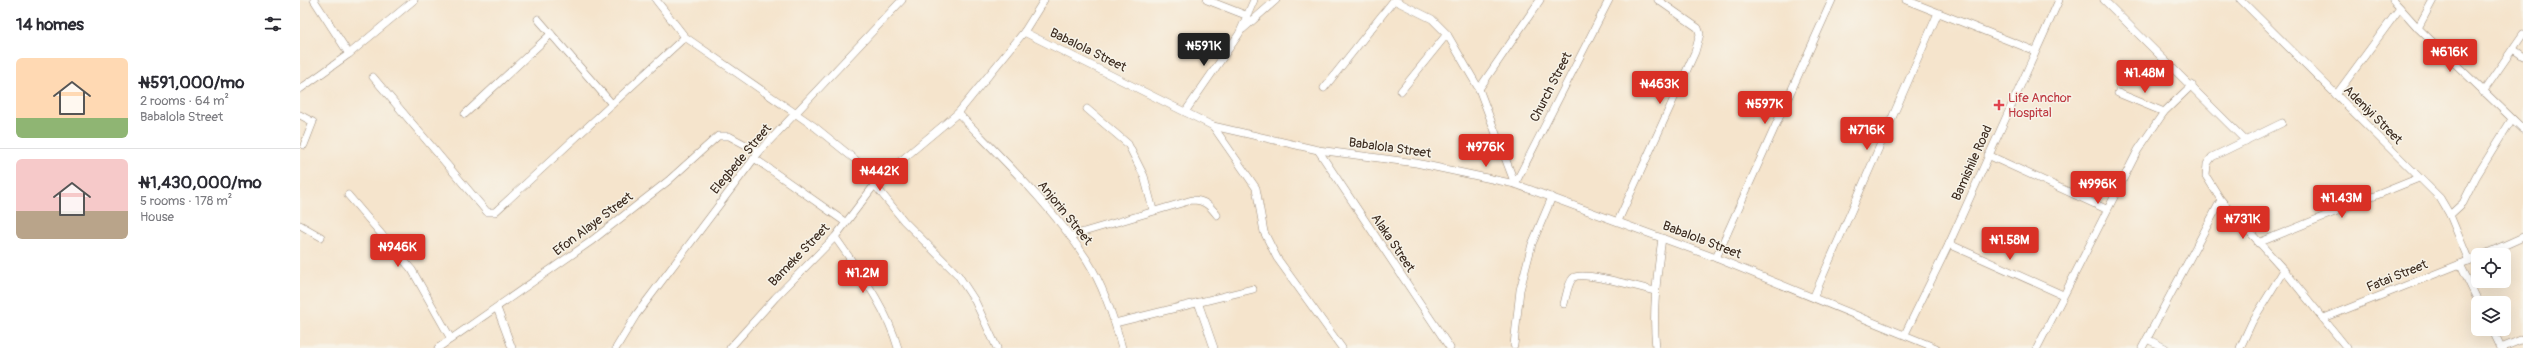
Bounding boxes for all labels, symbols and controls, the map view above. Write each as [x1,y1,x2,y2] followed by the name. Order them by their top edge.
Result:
[262,13,284,35] icon: filters
[16,14,84,35] text: 14 homes
[1047,25,1130,76] street label: Babalola Street
[1176,33,1232,67] pin: ₦591K
[1187,38,1221,54] text: ₦591K
[2422,39,2478,73] pin: ₦616K
[2432,44,2468,60] text: ₦616K
[1527,49,1576,125] street label: Church Street
[2112,60,2178,94] pin: ₦1.48M
[2125,65,2165,81] text: ₦1.48M
[1632,71,1688,105] pin: ₦463K
[140,72,244,93] text: ₦591,000/mo
[48,74,96,122] icon: home
[1641,76,1679,92] text: ₦463K
[2340,82,2406,148] street label: Adeniyi Street
[2008,90,2072,121] place label: Life Anchor Hospital
[1737,91,1793,125] pin: ₦597K
[140,93,229,109] text: 2 rooms · 64 m²
[1747,96,1783,112] text: ₦597K
[1993,99,2005,111] marker: Life Anchor Hospital
[140,109,223,125] text: Babalola Street
[1839,117,1895,151] pin: ₦716K
[707,120,775,197] street label: Elegbede Street
[1849,122,1885,138] text: ₦716K
[1948,123,1996,203] street label: Bamishile Road
[1348,134,1433,162] street label: Babalola Street
[1458,134,1514,168] pin: ₦976K
[1468,139,1504,155] text: ₦976K
[852,158,908,192] pin: ₦442K
[861,163,899,179] text: ₦442K
[2070,171,2126,205] pin: ₦996K
[140,172,262,193] text: ₦1,430,000/mo
[48,175,96,223] icon: home
[2080,176,2116,192] text: ₦996K
[1034,178,1096,249] street label: Anjorin Street
[2309,185,2375,219] pin: ₦1.43M
[550,188,637,259] street label: Efon Alaye Street
[2322,190,2362,206] text: ₦1.43M
[140,193,232,209] text: 5 rooms · 178 m²
[2215,206,2271,240] pin: ₦731K
[140,209,174,225] text: House
[1368,211,1419,276] street label: Alaka Street
[2226,211,2260,227] text: ₦731K
[1660,218,1744,263] street label: Babalola Street
[765,220,834,290] street label: Bameke Street
[1977,227,2043,261] pin: ₦1.58M
[1991,232,2029,248] text: ₦1.58M
[370,234,426,268] pin: ₦946K
[379,239,417,255] text: ₦946K
[2471,248,2511,336] map controls
[2471,248,2511,288] button: locate
[2364,256,2431,295] street label: Fatai Street
[835,260,891,294] pin: ₦1.2M
[847,265,879,281] text: ₦1.2M
[2471,296,2511,336] button: layers

